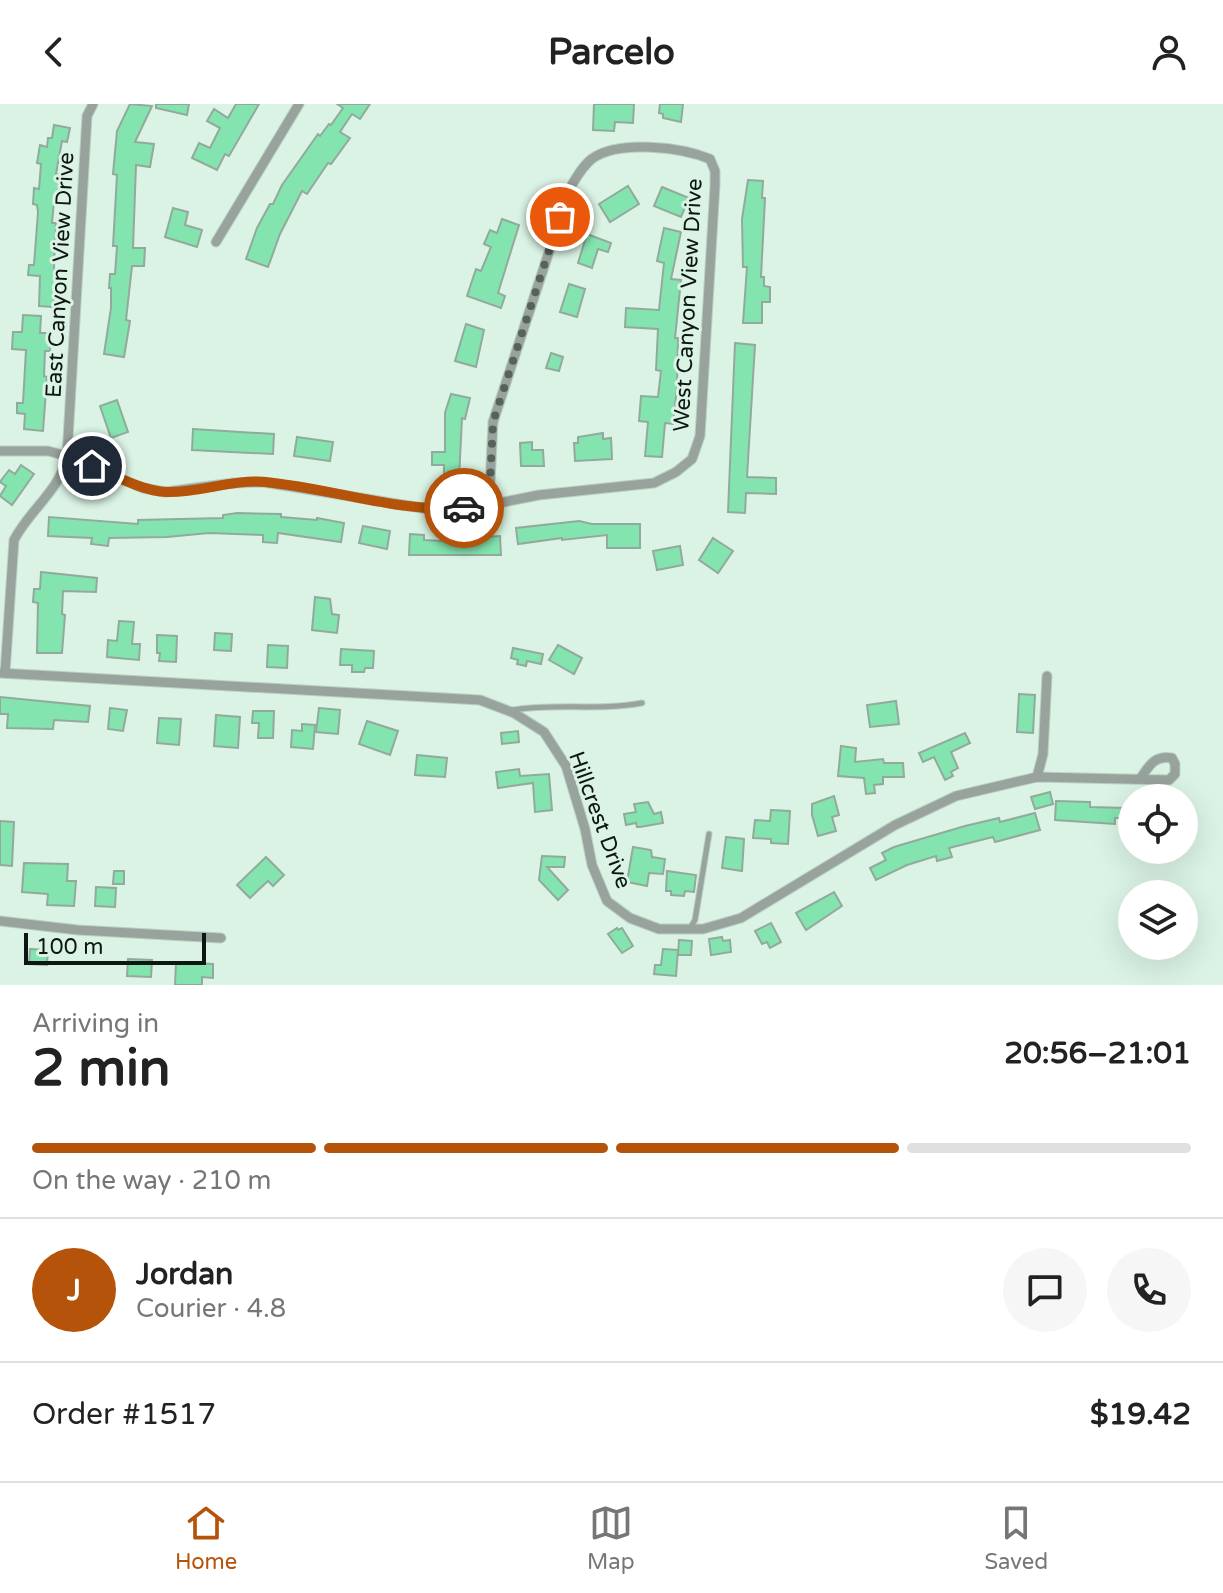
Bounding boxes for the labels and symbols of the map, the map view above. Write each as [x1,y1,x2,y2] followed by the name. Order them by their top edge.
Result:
[41,151,79,399] street label: East Canyon View Drive
[668,178,708,432] street label: West Canyon View Drive
[526,183,594,251] pin
[58,432,126,500] pin
[424,468,504,548] courier
[563,748,637,892] street label: Hillcrest Drive
[24,929,206,965] scale bar

